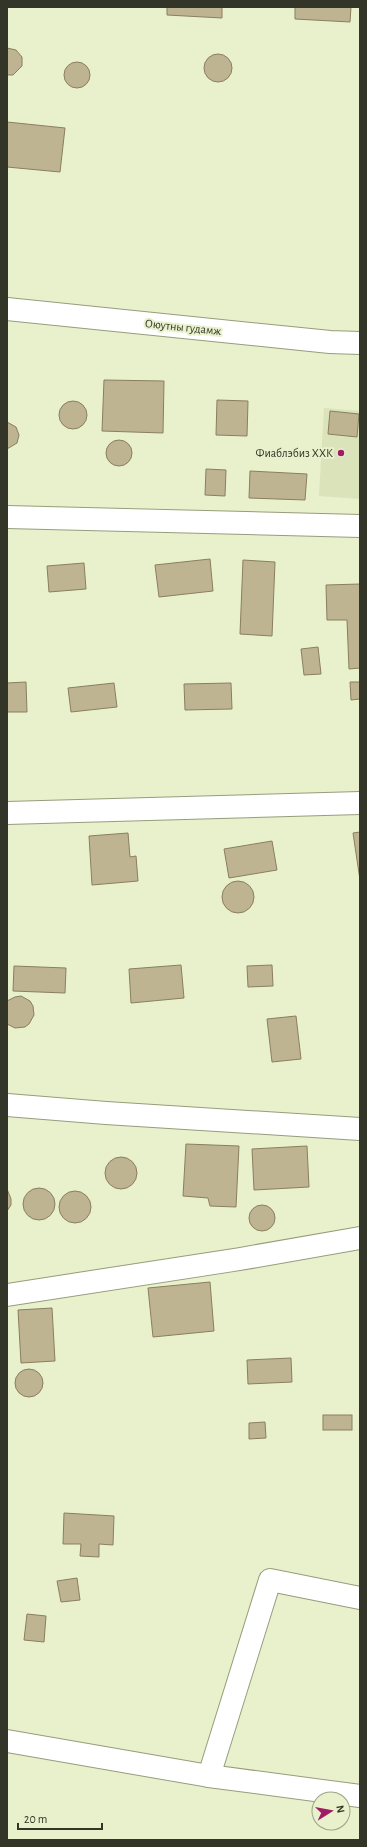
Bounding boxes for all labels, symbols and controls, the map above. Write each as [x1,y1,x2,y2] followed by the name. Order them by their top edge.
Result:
[144,317,222,338] street label: Оюутны гудамж
[255,447,333,459] place label: Фиаблэбиз ХХК
[336,448,346,458] marker: Фиаблэбиз ХХК
[311,1791,351,1831] north arrow
[334,1804,346,1814] text: N
[18,1805,102,1831] scale bar
[24,1813,47,1825] text: 20 m

